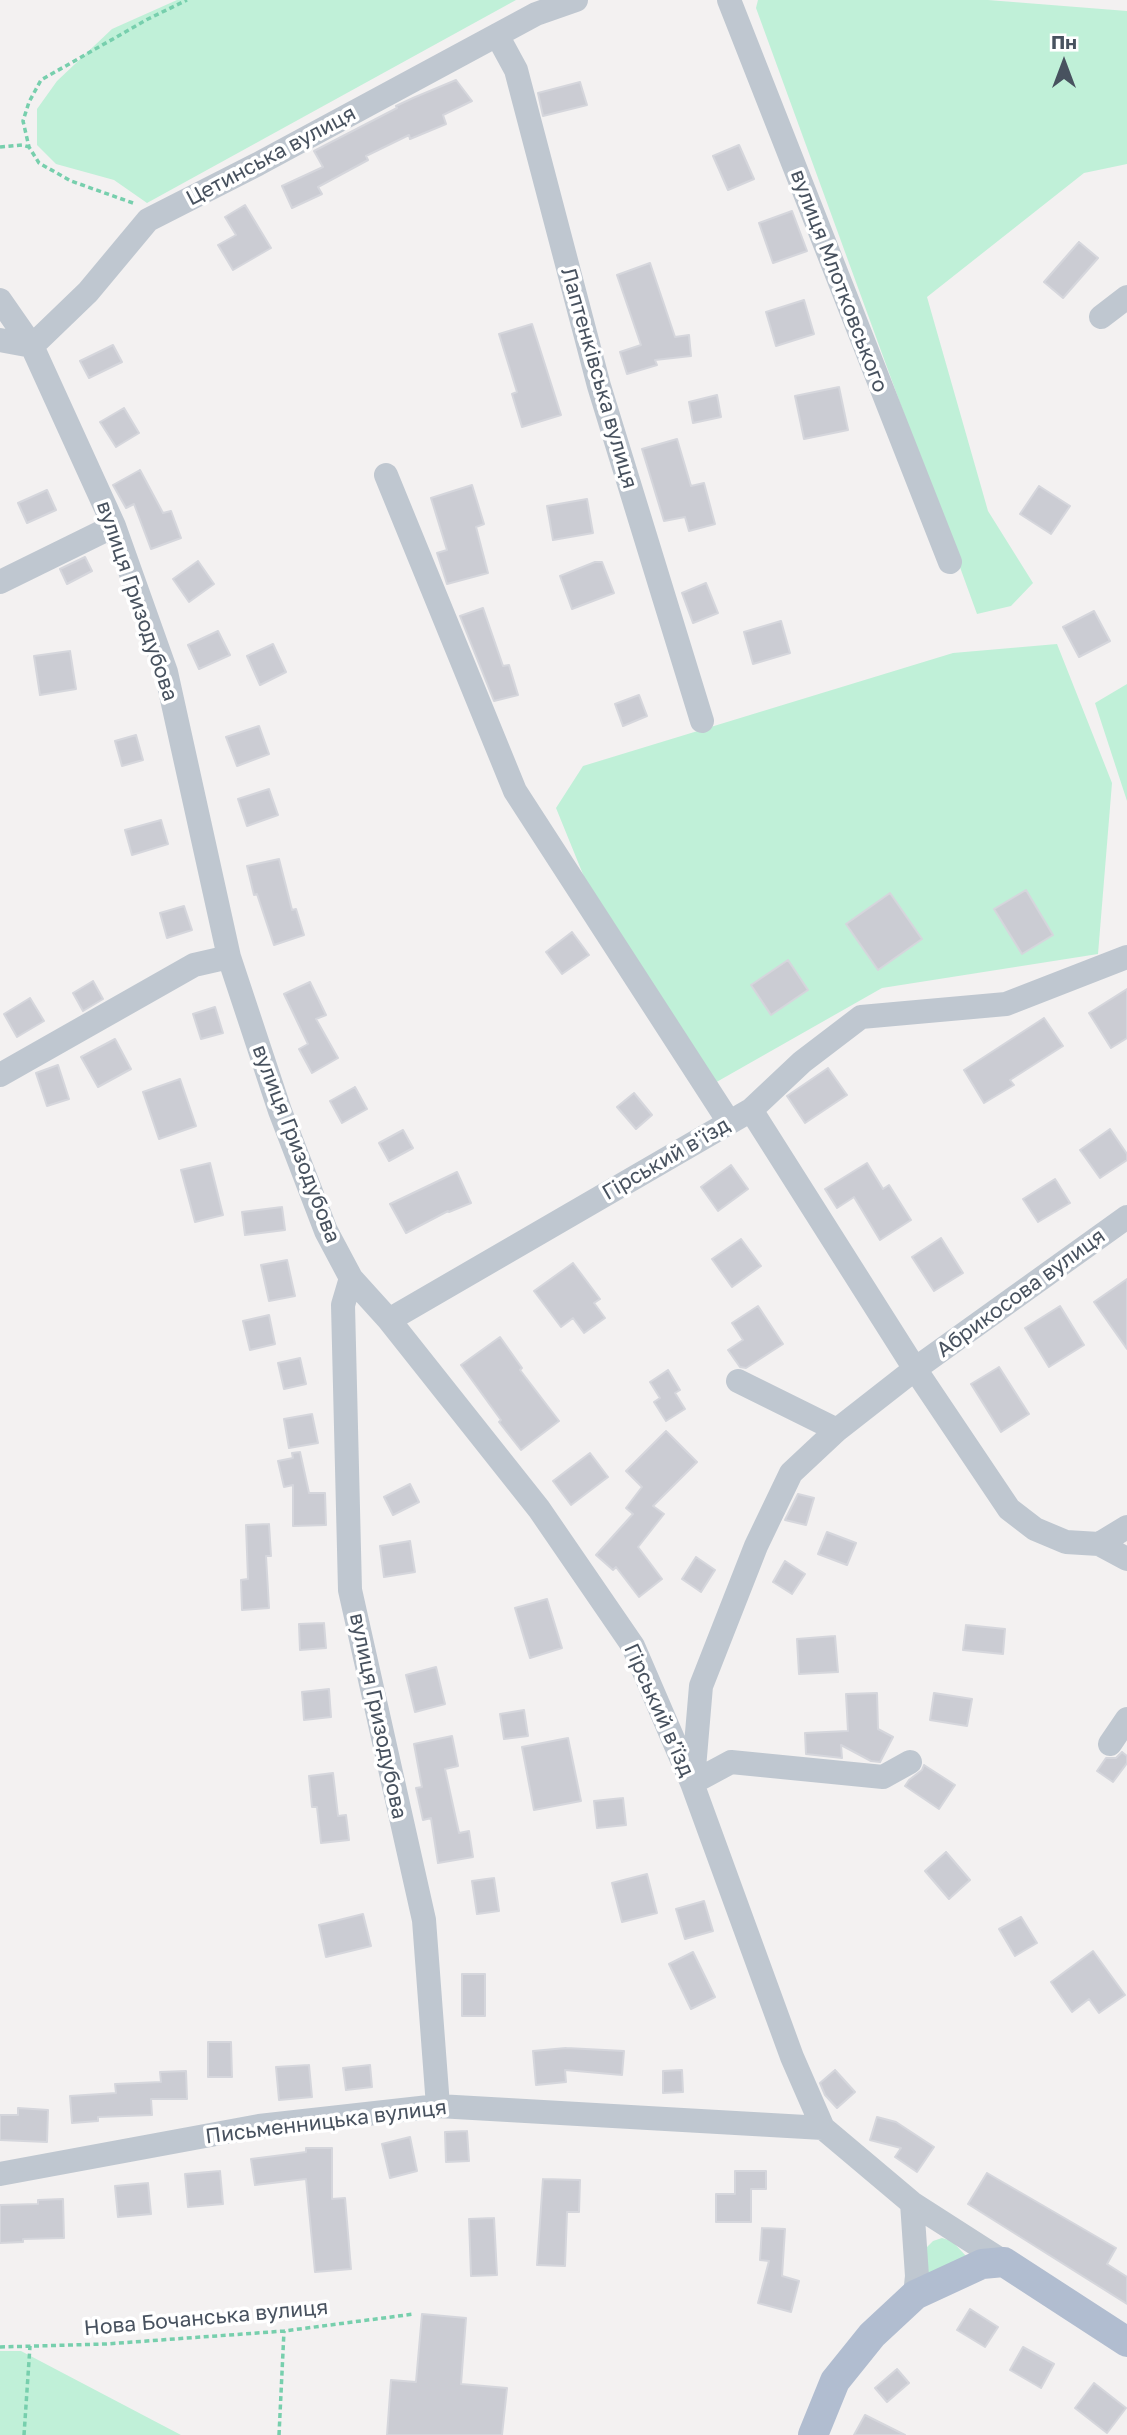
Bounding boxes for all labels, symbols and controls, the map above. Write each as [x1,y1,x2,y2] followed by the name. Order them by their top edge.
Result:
[1029,28,1099,98] north arrow
[1051,30,1077,53] text: Пн
[182,101,360,211] street label: Цетинська вулиця
[785,166,893,396] street label: вулиця Млотковського
[555,265,643,491] street label: Лаптенківська вулиця
[91,498,183,704] street label: вулиця Гризодубова
[247,1041,345,1247] street label: вулиця Гризодубова
[598,1112,734,1206] street label: Гірський в'їзд
[932,1223,1110,1363] street label: Абрикосова вулиця
[344,1611,412,1821] street label: вулиця Гризодубова
[618,1640,700,1780] street label: Гірський в’їзд
[204,2095,448,2149] street label: Письменницька вулиця
[83,2295,329,2341] street label: Нова Бочанська вулиця

